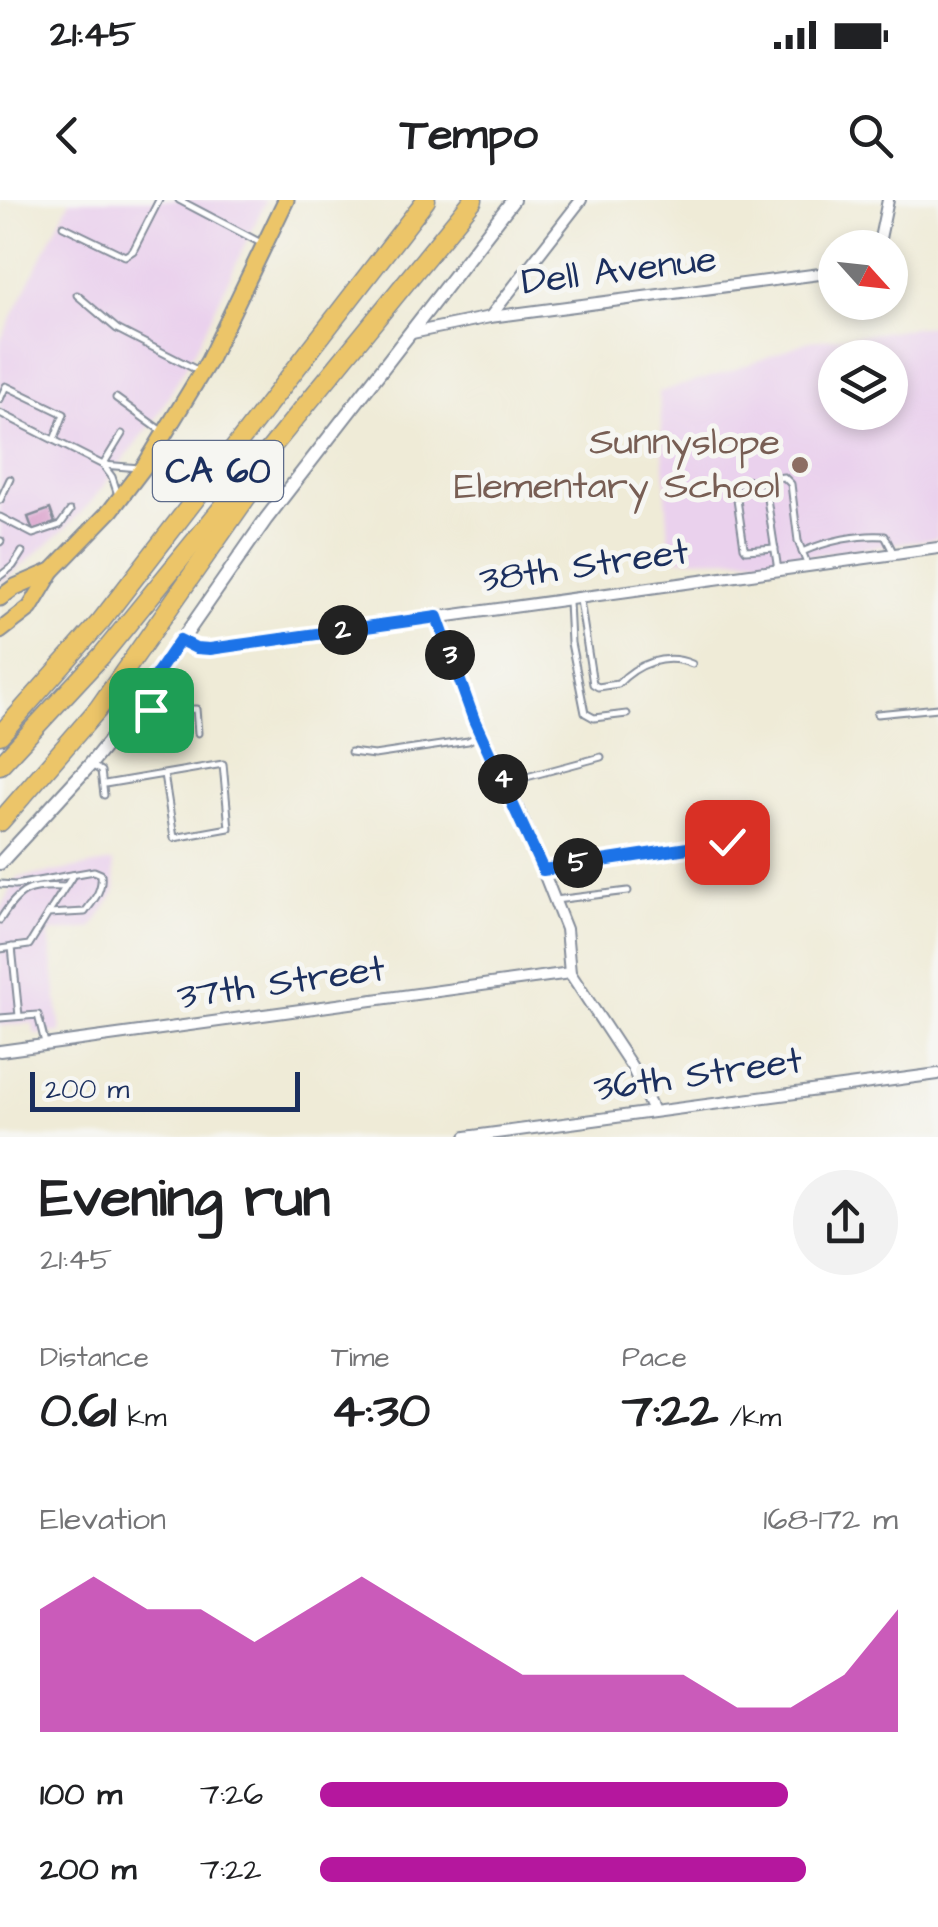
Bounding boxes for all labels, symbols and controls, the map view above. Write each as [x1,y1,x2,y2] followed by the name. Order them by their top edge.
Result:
[50,9,136,61] text: 21:45
[400,104,538,166] text: Tempo
[40,108,95,163] icon: back
[843,108,898,163] icon: search
[818,230,908,320] north arrow
[818,230,908,430] map controls
[519,233,719,309] street label: Dell Avenue
[818,340,908,430] button: layers
[454,417,780,514] place label: Sunnyslope Elementary School
[153,441,283,501] road number: CA 60
[789,454,811,476] marker: Sunnyslope Elementary School
[476,526,692,606] street label: 38th Street
[318,605,368,655] pin: 2
[335,610,351,649] text: 2
[425,630,475,680] pin: 3
[443,635,457,674] text: 3
[109,668,194,753] pin
[124,683,179,738] icon: arrive
[478,754,528,804] pin: 4
[493,759,513,798] text: 4
[685,800,770,885] pin
[700,815,755,870] icon: check
[553,838,603,888] pin: 5
[568,843,588,882] text: 5
[174,943,388,1023] street label: 37th Street
[591,1035,805,1115] street label: 36th Street
[30,1067,300,1111] scale bar
[45,1070,129,1109] text: 200 m
[40,1161,330,1237] text: Evening run
[793,1170,898,1275] button: share
[40,1237,112,1282] text: 21:45
[40,1338,149,1377] text: Distance
[331,1338,390,1377] text: Time
[622,1338,687,1377] text: Pace
[40,1377,116,1446] text: 0.61
[331,1377,430,1446] text: 4:30
[622,1377,718,1446] text: 7:22
[116,1398,167,1437] text: km
[718,1398,781,1437] text: /km
[40,1497,166,1542] text: Elevation
[763,1497,898,1542] text: 168–172 m
[40,1772,122,1817] text: 100 m
[200,1772,263,1817] text: 7:26
[40,1847,136,1892] text: 200 m
[200,1847,262,1892] text: 7:22

